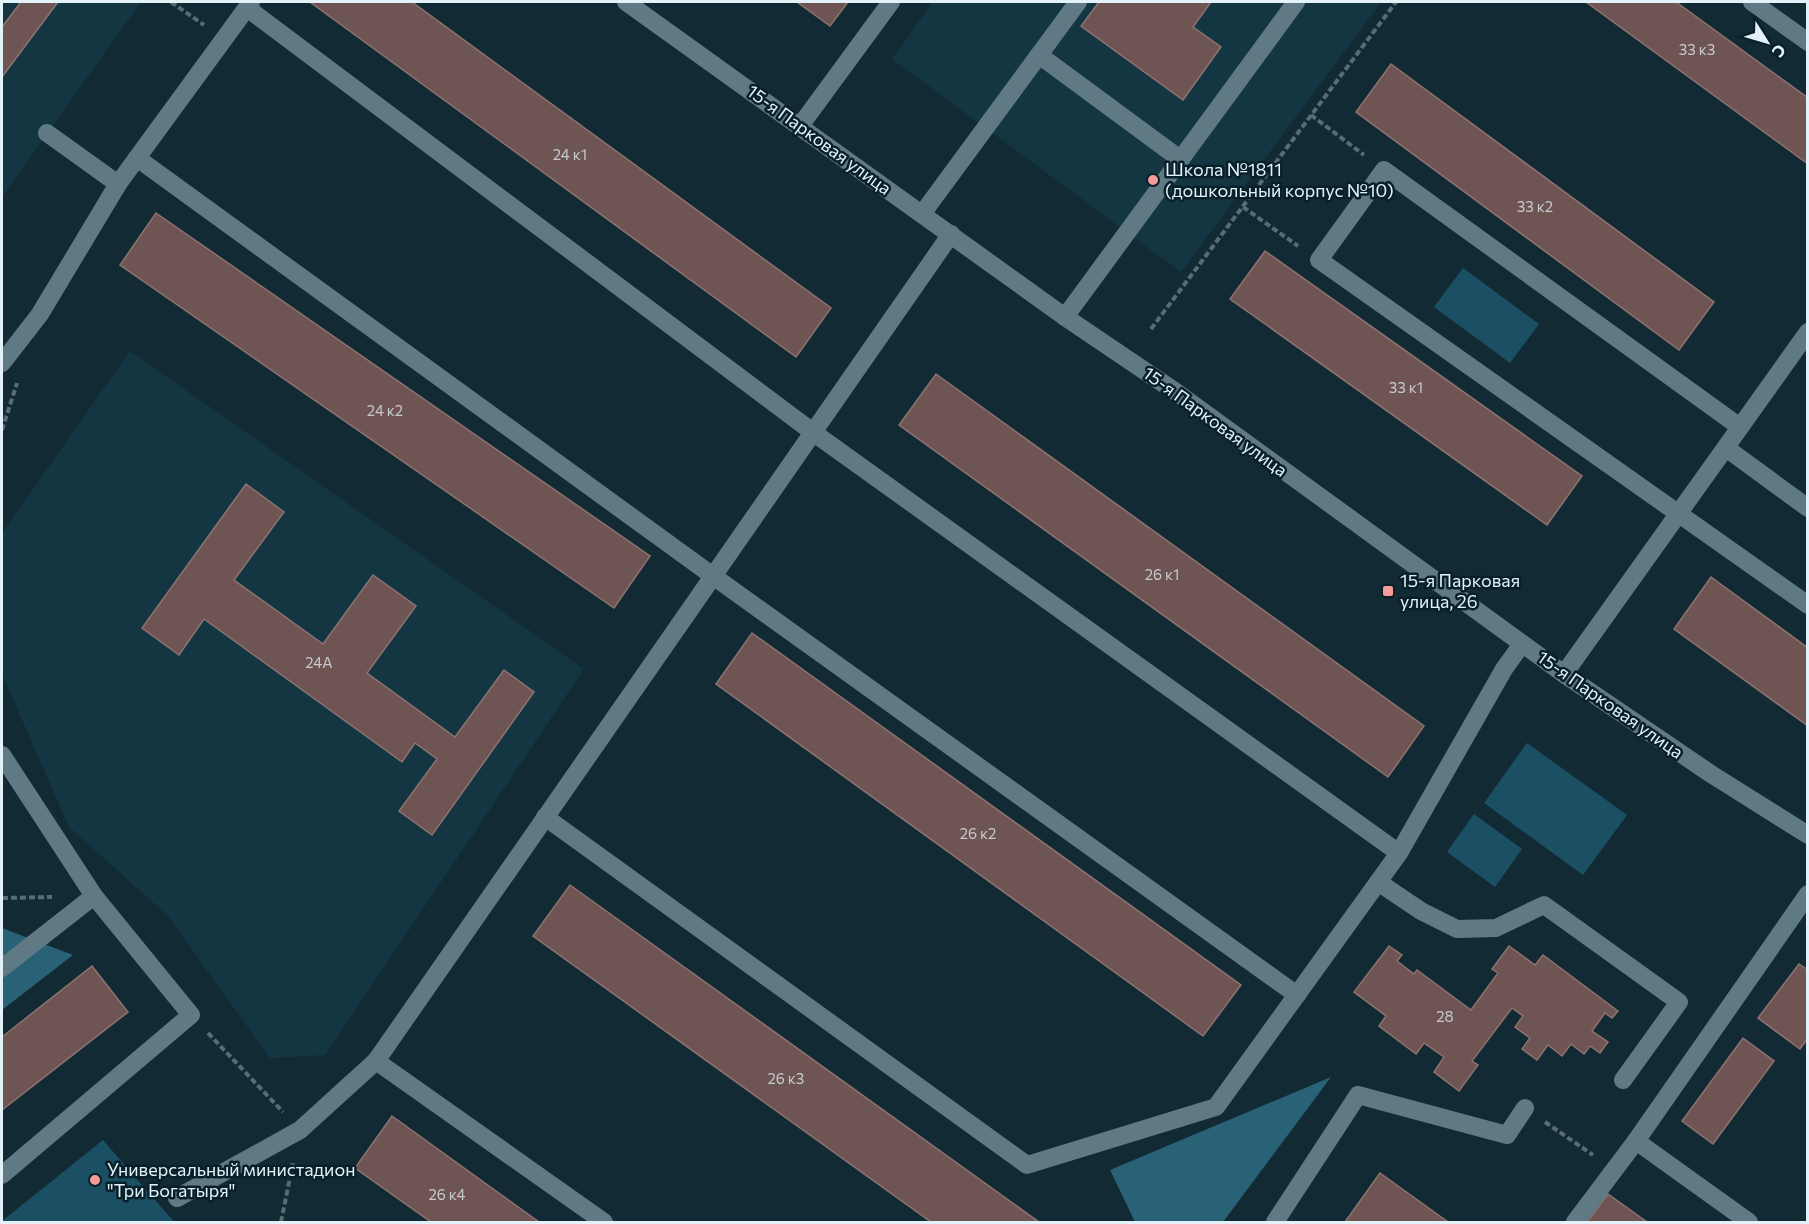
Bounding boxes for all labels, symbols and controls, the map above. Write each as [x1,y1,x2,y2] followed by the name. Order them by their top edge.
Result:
[1737,12,1797,72] north arrow
[1679,40,1715,58] house number: 33 к3
[1768,41,1790,61] text: С
[743,79,896,199] street label: 15-я Парковая улица
[553,145,587,163] house number: 24 к1
[1165,158,1394,201] place label: Школа №1811 (дошкольный корпус №10)
[1146,173,1160,187] marker: Школа №1811 (дошкольный корпус №10)
[1517,197,1553,215] house number: 33 к2
[1139,361,1292,481] street label: 15-я Парковая улица
[1389,378,1423,396] house number: 33 к1
[367,401,403,419] house number: 24 к2
[1145,565,1179,583] house number: 26 к1
[1400,569,1520,612] place label: 15-я Парковая улица, 26
[1381,584,1395,598] marker: 15-я Парковая улица, 26
[1533,646,1688,763] street label: 15-я Парковая улица
[305,653,333,671] house number: 24А
[960,824,996,842] house number: 26 к2
[1436,1007,1454,1025] house number: 28
[768,1069,804,1087] house number: 26 к3
[107,1158,355,1201] place label: Универсальный министадион "Три Богатыря"
[88,1173,102,1187] marker: Универсальный министадион "Три Богатыря"
[428,1185,466,1203] house number: 26 к4

